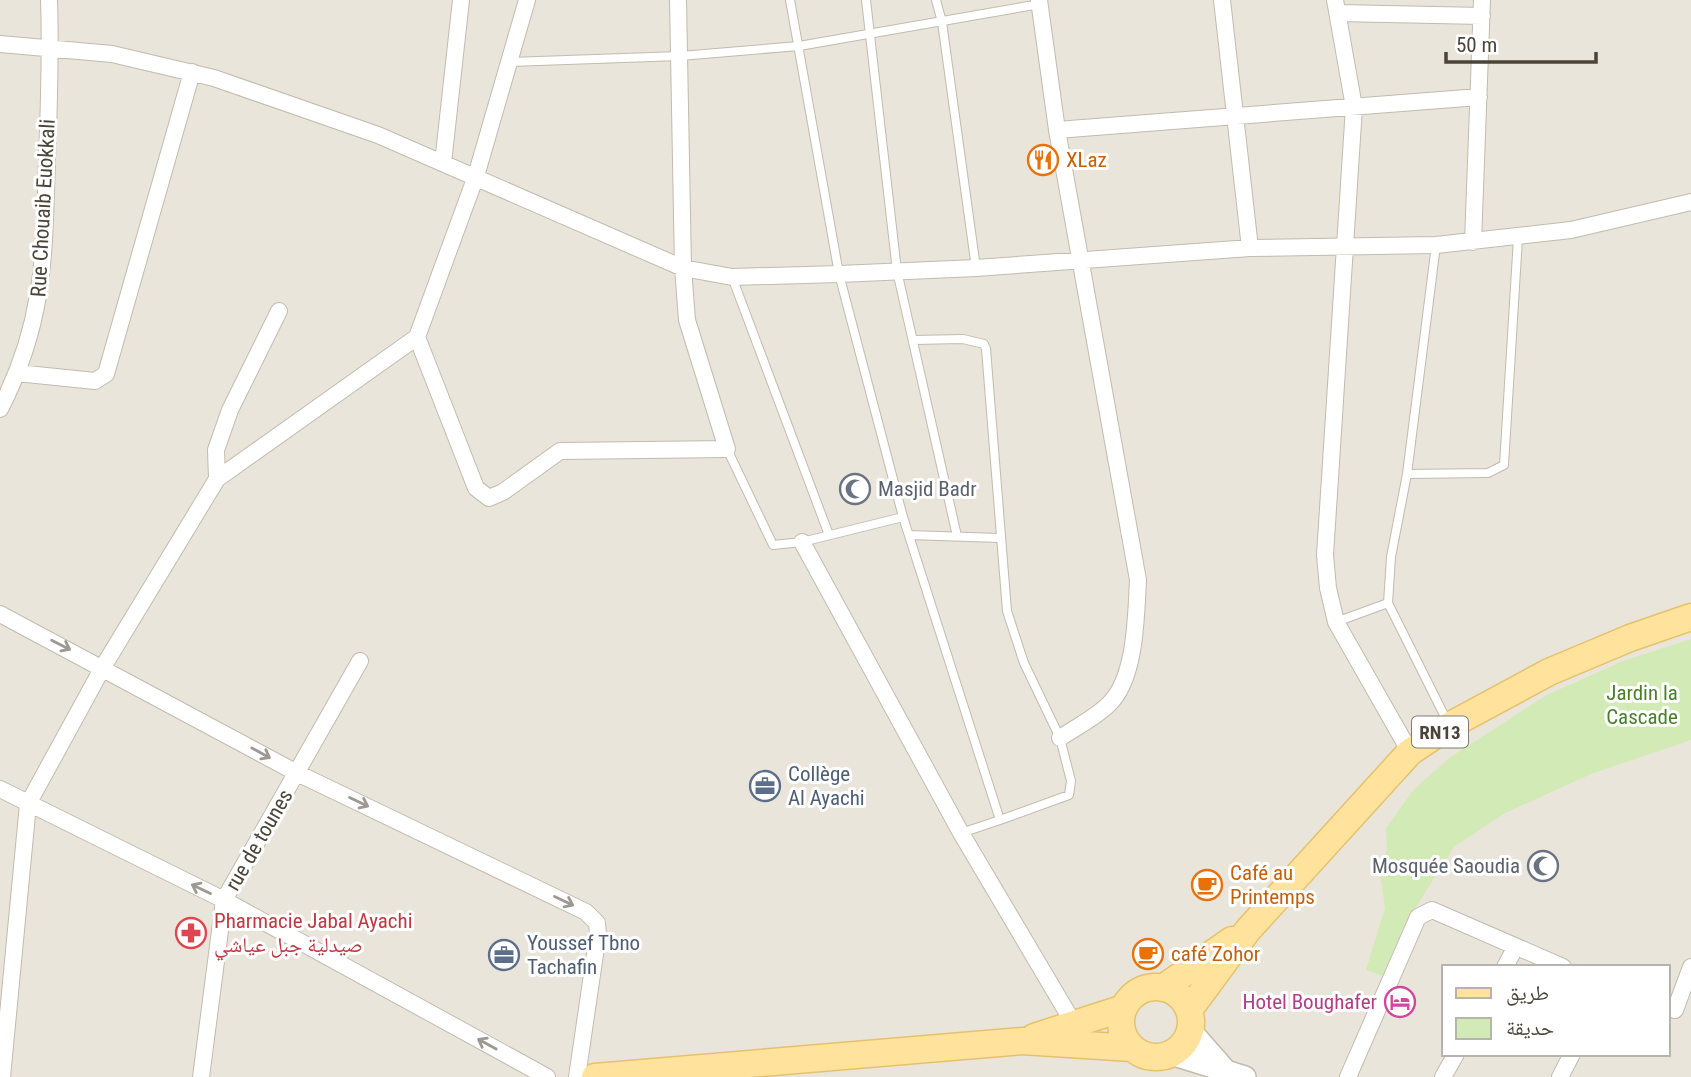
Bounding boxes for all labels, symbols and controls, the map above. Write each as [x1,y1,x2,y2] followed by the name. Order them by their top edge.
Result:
[1446,21,1596,65] scale bar
[1456,33,1497,57] text: 50 m
[26,118,60,298] street label: Rue Chouaib Euokkali
[1026,143,1060,177] restaurant icon: XLaz
[1066,148,1107,172] place label: XLaz
[838,472,872,506] mosque icon: Masjid Badr
[878,477,977,501] place label: Masjid Badr
[50,639,71,653] one-way arrow
[1606,681,1678,729] park label: Jardin la Cascade
[1412,716,1468,748] road number: RN13
[250,747,271,760] one-way arrow
[788,762,865,810] place label: Collège Al Ayachi
[748,769,782,803] office icon: Collège Al Ayachi
[220,785,298,895] street label: rue de tounes
[348,796,369,810] one-way arrow
[1526,849,1560,883] mosque icon: Mosquée Saoudia
[1372,854,1520,878] place label: Mosquée Saoudia
[1230,861,1315,909] place label: Café au Printemps
[1190,868,1224,902] cafe icon: Café au Printemps
[191,882,212,895] one-way arrow
[553,895,574,908] one-way arrow
[214,909,412,961] place label: Pharmacie Jabal Ayachi صيدلية جبل عياشي
[174,916,208,950] pharmacy icon: Pharmacie Jabal Ayachi صيدلية جبل عياشي
[527,931,640,979] place label: Youssef Tbno Tachafin
[1131,937,1165,971] cafe icon: café Zohor
[487,938,521,972] office icon: Youssef Tbno Tachafin
[1171,942,1260,966] place label: café Zohor
[1442,965,1670,1056] legend
[1506,981,1549,1006] text: طريق
[1383,985,1417,1019] hotel icon: Hotel Boughafer
[1242,990,1377,1014] place label: Hotel Boughafer
[1506,1016,1554,1040] text: حديقة
[477,1037,498,1050] one-way arrow

